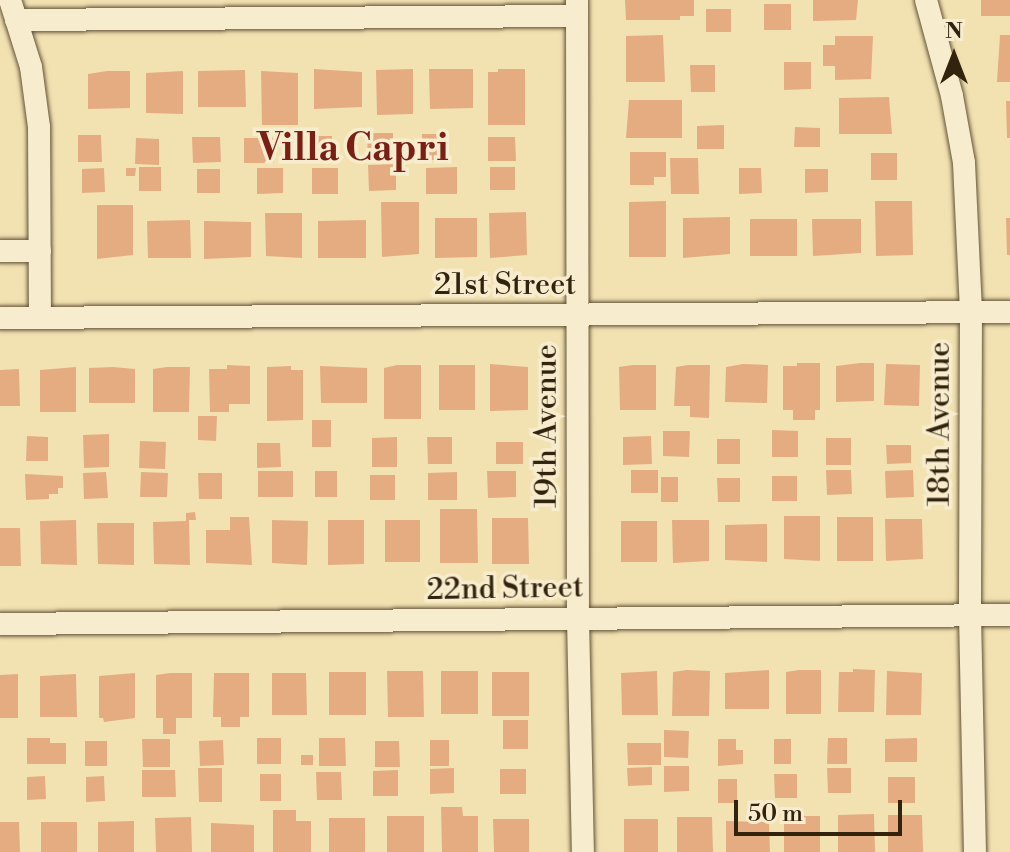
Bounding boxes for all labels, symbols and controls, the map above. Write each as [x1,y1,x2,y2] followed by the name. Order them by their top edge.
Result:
[914,16,994,96] north arrow
[945,18,963,45] text: N
[257,126,449,172] district label: Villa Capri
[434,267,576,303] street label: 21st Street
[922,342,958,506] street label: 18th Avenue
[529,344,565,508] street label: 19th Avenue
[426,570,584,608] street label: 22nd Street
[738,784,906,834] scale bar
[748,799,803,829] text: 50 m

